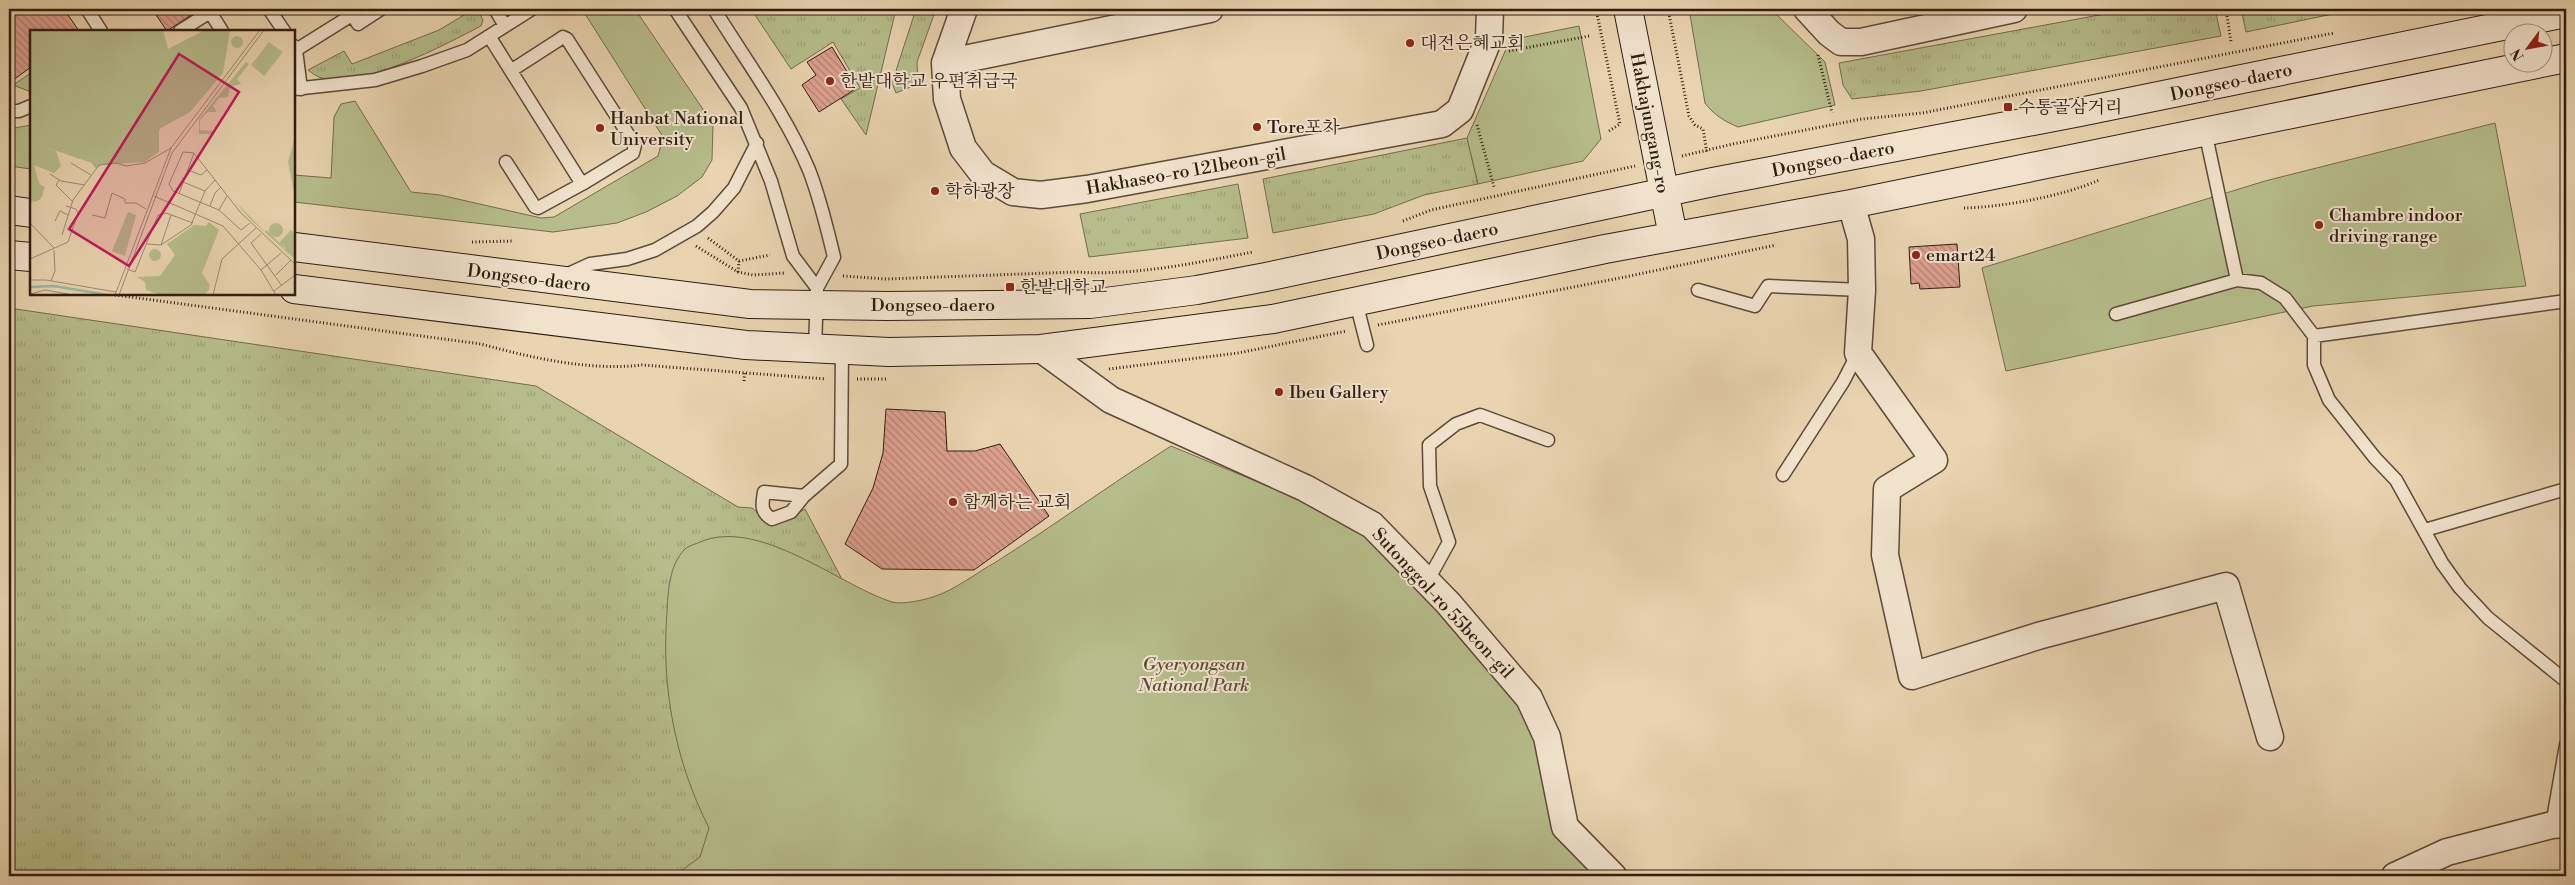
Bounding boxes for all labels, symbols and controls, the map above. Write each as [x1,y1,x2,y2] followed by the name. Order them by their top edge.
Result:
[2502,22,2552,72] north arrow
[30,30,295,295] inset map
[1420,32,1524,55] place label: 대전은혜교회
[1404,37,1416,49] marker: 대전은혜교회
[2507,45,2528,64] text: N
[1625,51,1674,195] street label: Hakhajungang-ro
[2168,58,2294,107] street label: Dongseo-daero
[840,70,1018,93] place label: 한밭대학교 우편취급국
[824,75,836,87] marker: 한밭대학교 우편취급국
[2018,96,2122,119] place label: 수통골삼거리
[2002,101,2014,113] marker: 수통골삼거리
[610,107,744,151] place label: Hanbat National University
[1267,116,1340,139] place label: Tore포차
[1251,121,1263,133] marker: Tore포차
[594,122,606,134] marker: Hanbat National University
[1770,136,1896,183] street label: Dongseo-daero
[1084,142,1288,200] street label: Hakhaseo-ro 121beon-gil
[945,180,1015,203] place label: 학하광장
[929,185,941,197] marker: 학하광장
[2329,204,2463,248] place label: Chambre indoor driving range
[1374,217,1500,266] street label: Dongseo-daero
[2313,219,2325,231] marker: Chambre indoor driving range
[1926,244,1996,267] place label: emart24
[1910,249,1922,261] marker: emart24
[466,259,592,297] street label: Dongseo-daero
[1020,276,1108,299] place label: 한밭대학교
[1004,281,1016,293] marker: 한밭대학교
[871,294,995,317] street label: Dongseo-daero
[1289,381,1389,404] place label: Ibeu Gallery
[1273,386,1285,398] marker: Ibeu Gallery
[963,491,1071,514] place label: 함께하는 교회
[947,496,959,508] marker: 함께하는 교회
[1367,523,1519,684] street label: Sutonggol-ro 55beon-gil
[1138,653,1249,697] park label: Gyeryongsan National Park

